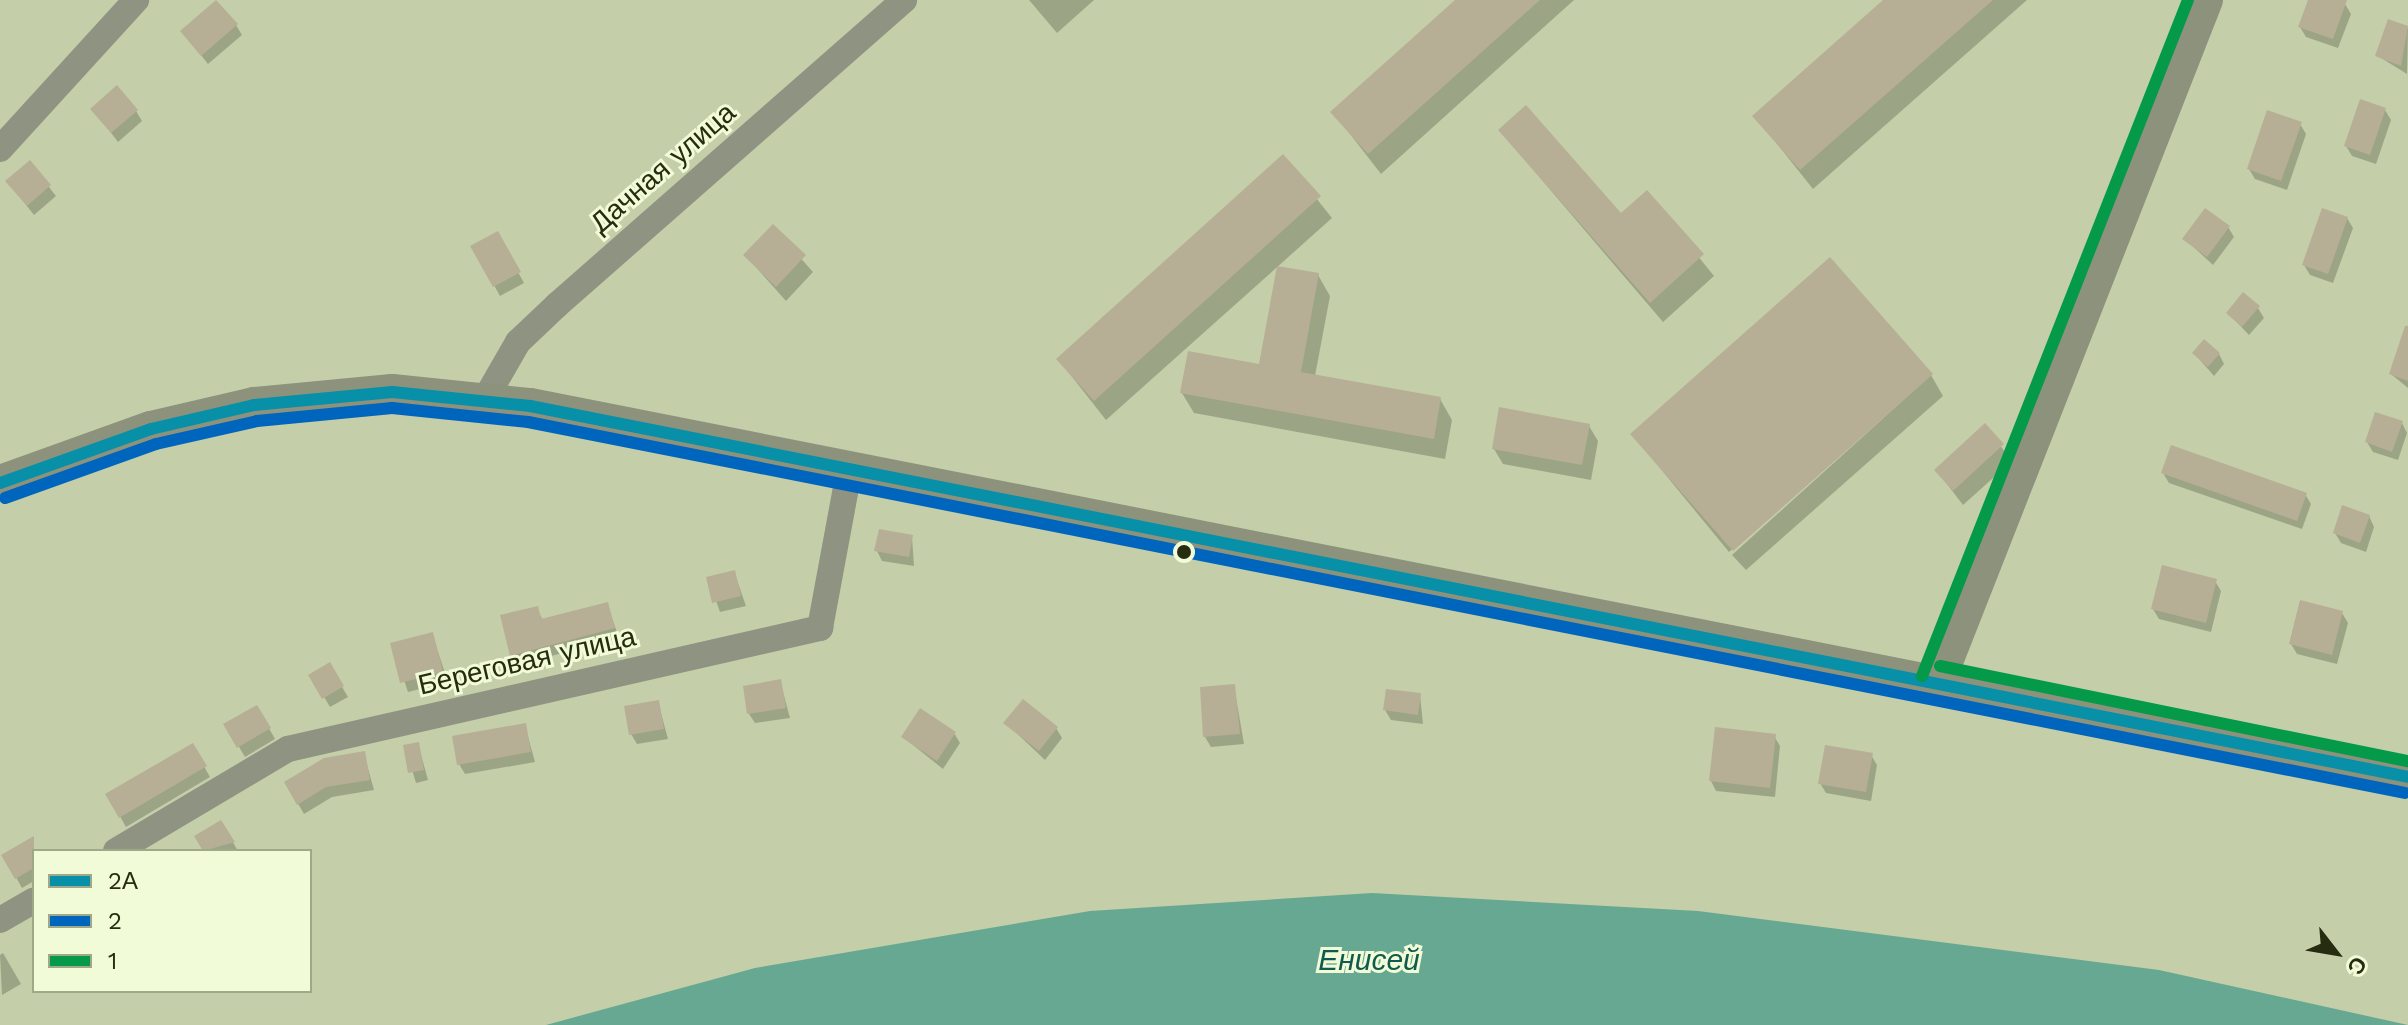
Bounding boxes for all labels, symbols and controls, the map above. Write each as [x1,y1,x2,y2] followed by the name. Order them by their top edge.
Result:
[584,96,742,240] street label: Дачная улица
[1176,544,1192,560] unlabelled marker
[415,620,639,702] street label: Береговая улица
[32,849,312,993] legend
[108,867,138,895] text: 2А
[108,907,122,935] text: 2
[2296,913,2376,993] north arrow
[1318,942,1420,978] water label: Енисей
[108,947,117,975] text: 1
[2342,952,2372,979] text: С

